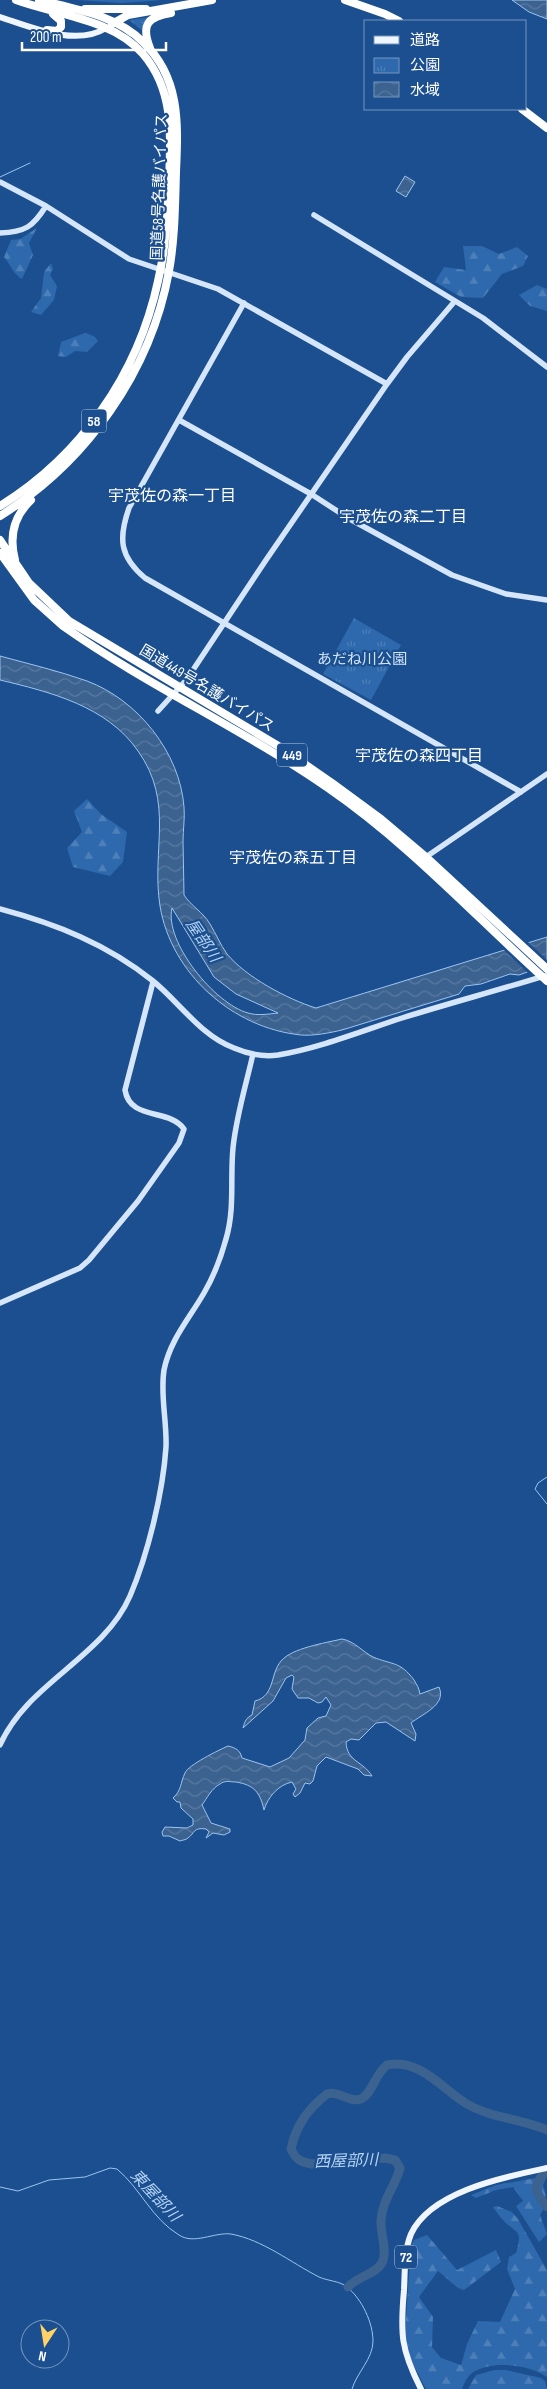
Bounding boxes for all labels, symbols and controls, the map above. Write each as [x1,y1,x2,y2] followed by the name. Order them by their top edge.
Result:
[22,20,166,52] scale bar
[364,20,527,110] legend
[30,28,62,47] text: 200 m
[410,31,440,50] text: 道路
[410,56,440,75] text: 公園
[410,81,440,100] text: 水域
[147,113,172,261] street label: 国道58号名護バイパス
[82,410,106,432] road number: 58
[108,487,236,506] district label: 宇茂佐の森一丁目
[339,508,467,527] district label: 宇茂佐の森二丁目
[136,641,278,736] street label: 国道449号名護バイパス
[317,650,407,669] park label: あだね川公園
[277,744,307,766] road number: 449
[355,747,483,766] district label: 宇茂佐の森四丁目
[229,849,357,868] district label: 宇茂佐の森五丁目
[181,916,225,968] water label: 屋部川
[314,2151,380,2172] water label: 西屋部川
[126,2166,185,2227] water label: 東屋部川
[395,2246,417,2268] road number: 72
[20,2319,70,2369] north arrow
[37,2347,48,2365] text: N

